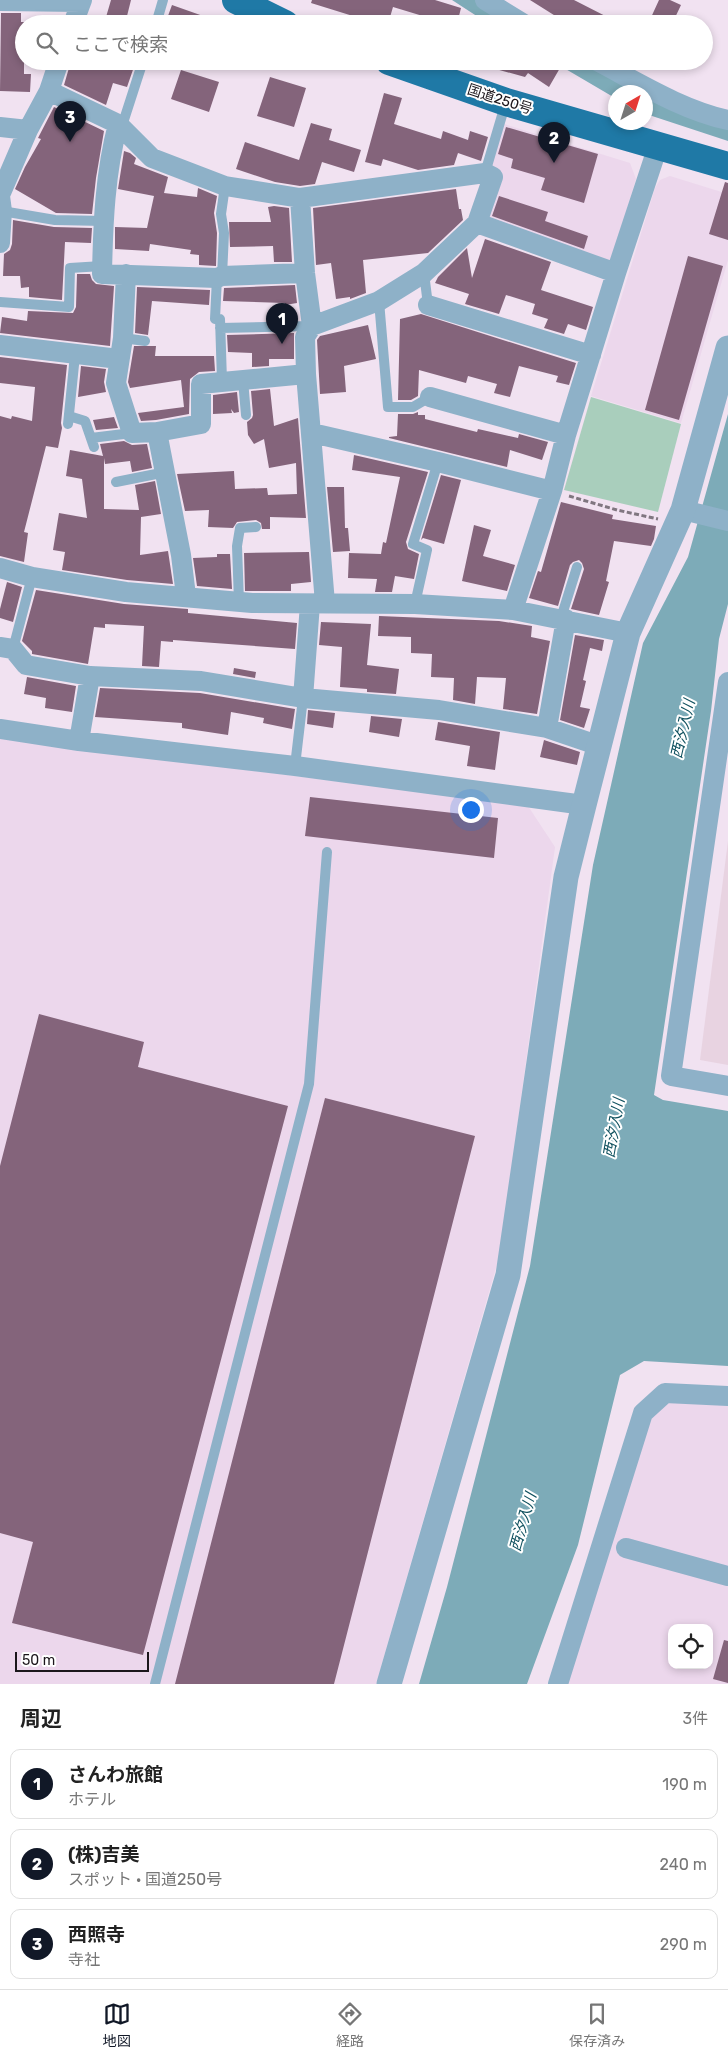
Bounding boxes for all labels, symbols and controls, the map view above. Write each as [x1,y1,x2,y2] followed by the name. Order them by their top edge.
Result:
[15,15,713,70] search box
[33,29,61,57] icon: search
[73,33,168,56] text: ここで検索
[465,81,535,118] street label: 国道250号
[608,85,653,130] north arrow
[54,101,86,142] pin: 3
[538,122,570,163] pin: 2
[266,303,298,344] pin: 1
[667,696,699,760] water label: 西汐入川
[458,797,484,823] your location
[600,1095,628,1159] water label: 西汐入川
[506,1489,540,1553] water label: 西汐入川
[668,1624,713,1669] map controls
[668,1624,713,1669] button: locate
[15,1649,149,1672] scale bar
[22,1652,55,1669] text: 50 m
[20,1706,62,1731] text: 周辺
[682,1709,708,1728] text: 3件
[68,1763,163,1786] text: さんわ旅館
[33,1775,41,1794] text: 1
[662,1775,707,1794] text: 190 m
[68,1790,116,1809] text: ホテル
[68,1843,140,1866] text: (株)吉美
[32,1855,42,1874] text: 2
[660,1855,707,1874] text: 240 m
[68,1870,222,1889] text: スポット · 国道250号
[68,1923,125,1946] text: 西照寺
[32,1935,42,1954] text: 3
[660,1935,707,1954] text: 290 m
[68,1950,100,1969] text: 寺社
[103,2000,131,2050] tab: 地図
[336,2000,364,2050] tab: 経路
[569,2000,625,2050] tab: 保存済み

